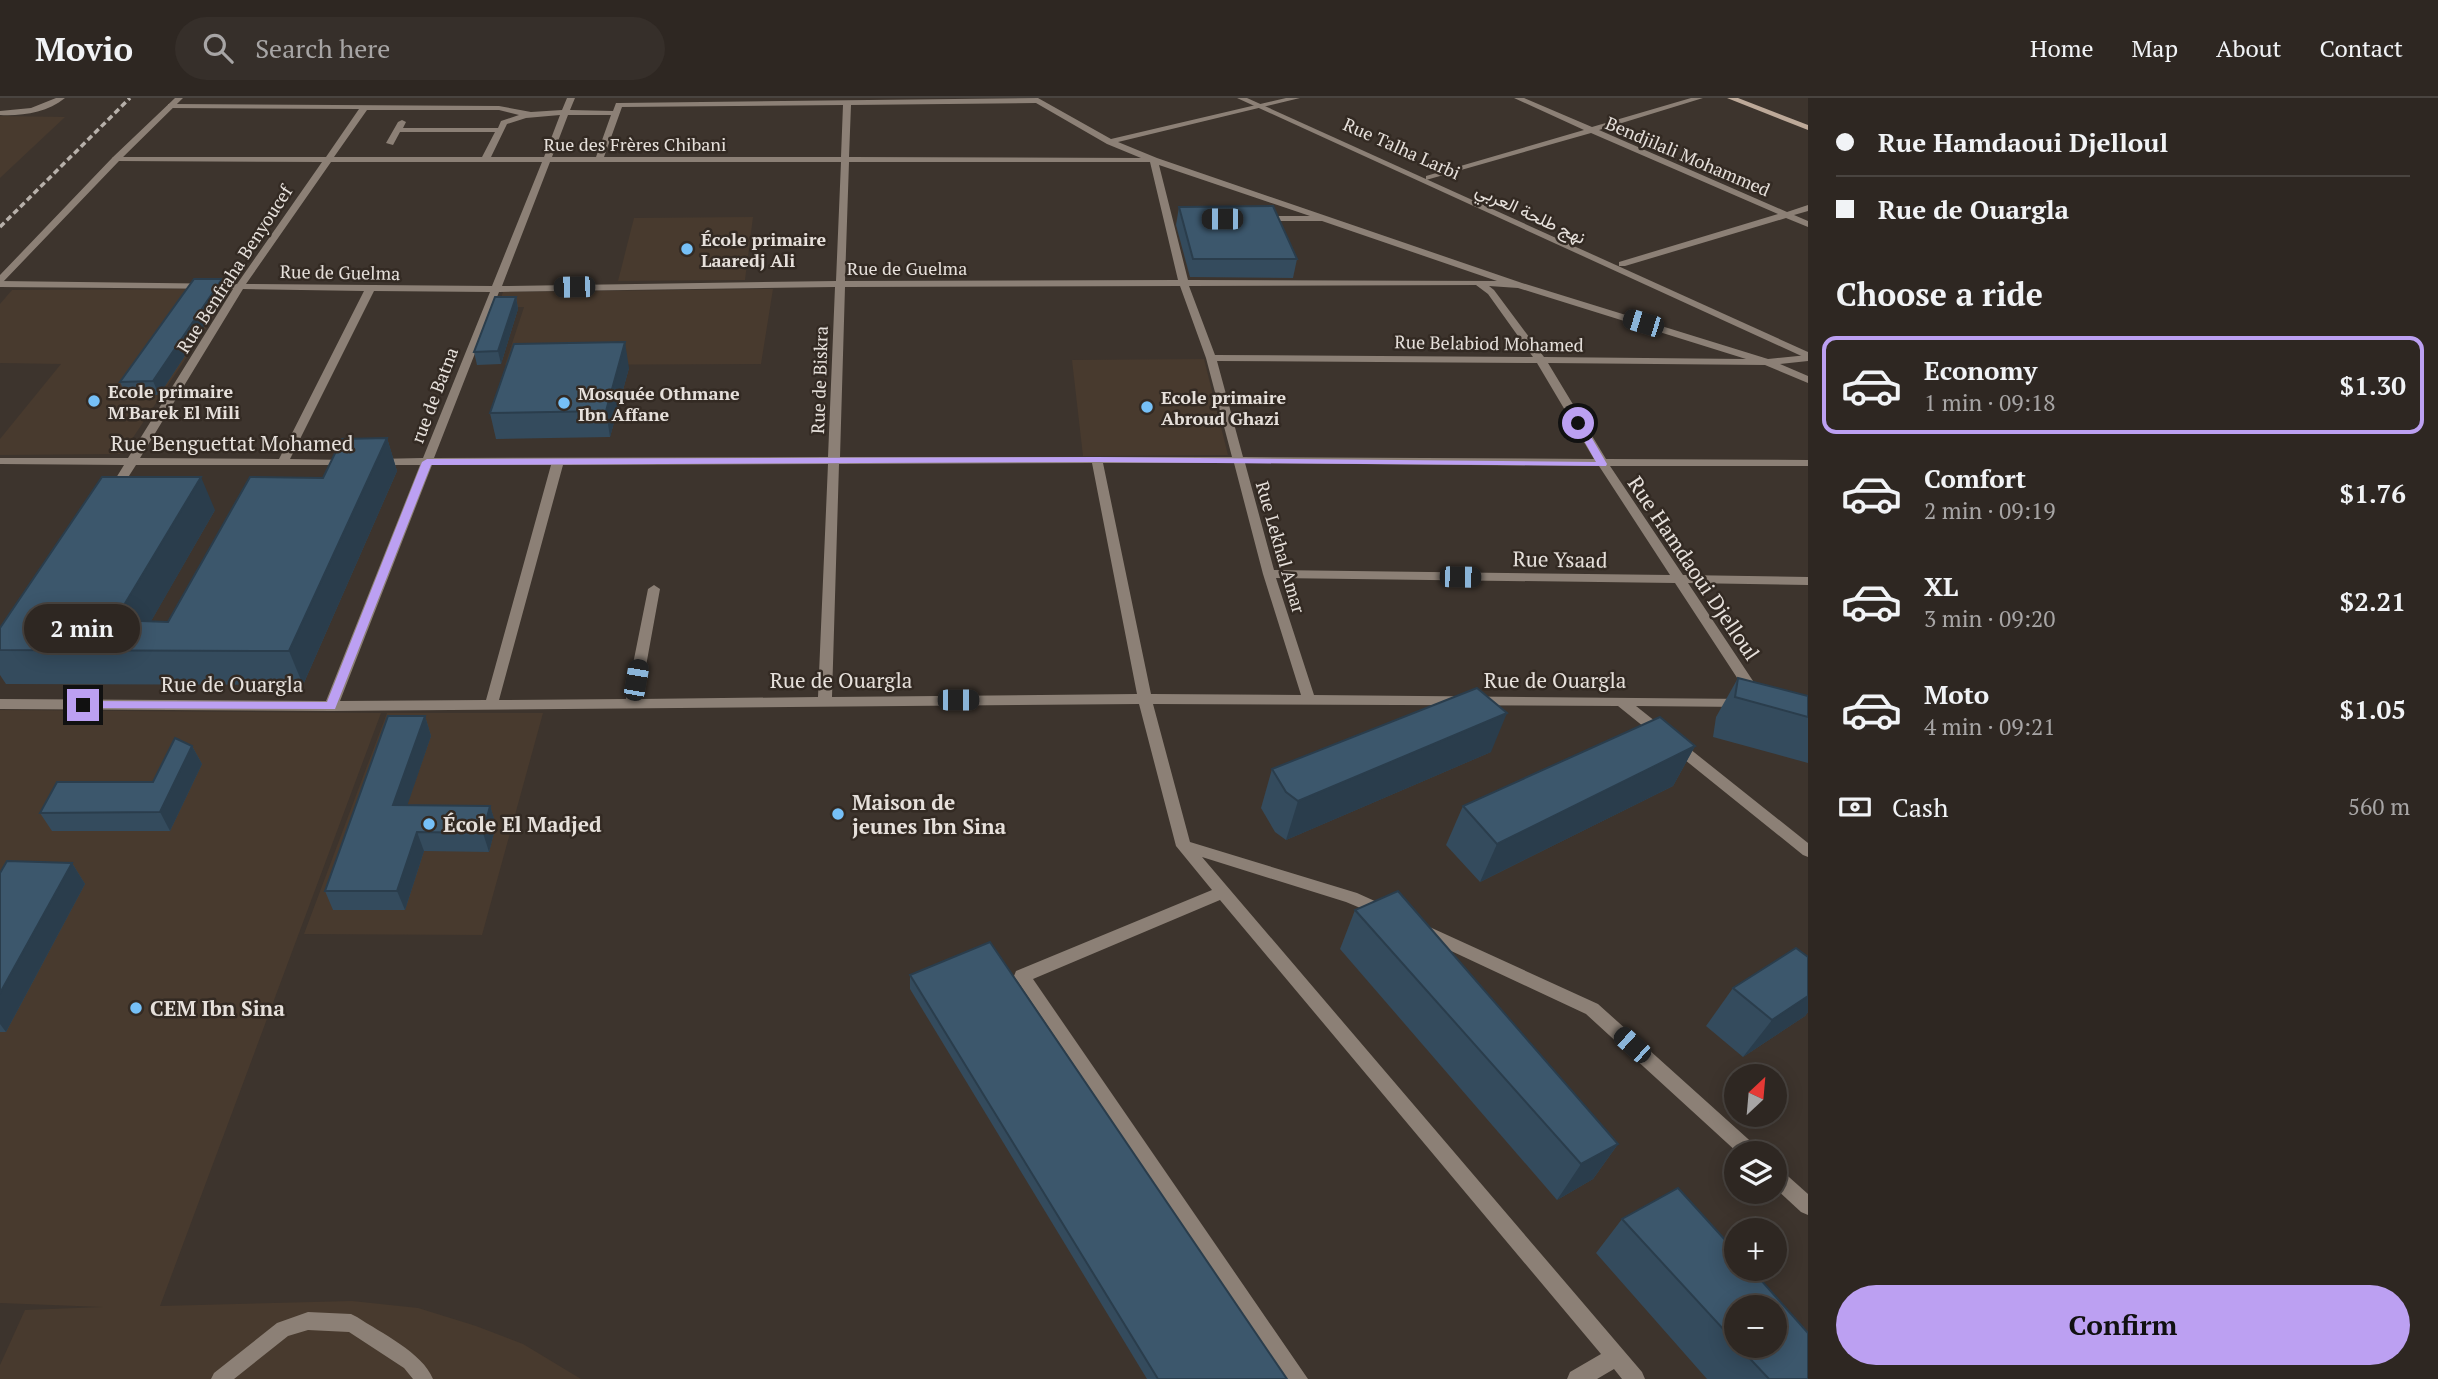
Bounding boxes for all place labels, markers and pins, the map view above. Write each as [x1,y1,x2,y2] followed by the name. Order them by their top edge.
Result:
[701,227,827,272] place label: École primaire Laaredj Ali
[679,241,695,257] marker: École primaire Laaredj Ali
[108,379,240,424] place label: Ecole primaire M'Barek El Mili
[578,381,740,426] place label: Mosquée Othmane Ibn Affane
[1161,385,1287,430] place label: Ecole primaire Abroud Ghazi
[86,393,102,409] marker: Ecole primaire M'Barek El Mili
[556,395,572,411] marker: Mosquée Othmane Ibn Affane
[1139,399,1155,415] marker: Ecole primaire Abroud Ghazi
[852,788,1007,840] place label: Maison de jeunes Ibn Sina
[830,806,846,822] marker: Maison de jeunes Ibn Sina
[443,810,602,838] place label: École El Madjed
[421,816,437,832] marker: École El Madjed
[150,994,285,1022] place label: CEM Ibn Sina
[128,1000,144,1016] marker: CEM Ibn Sina

